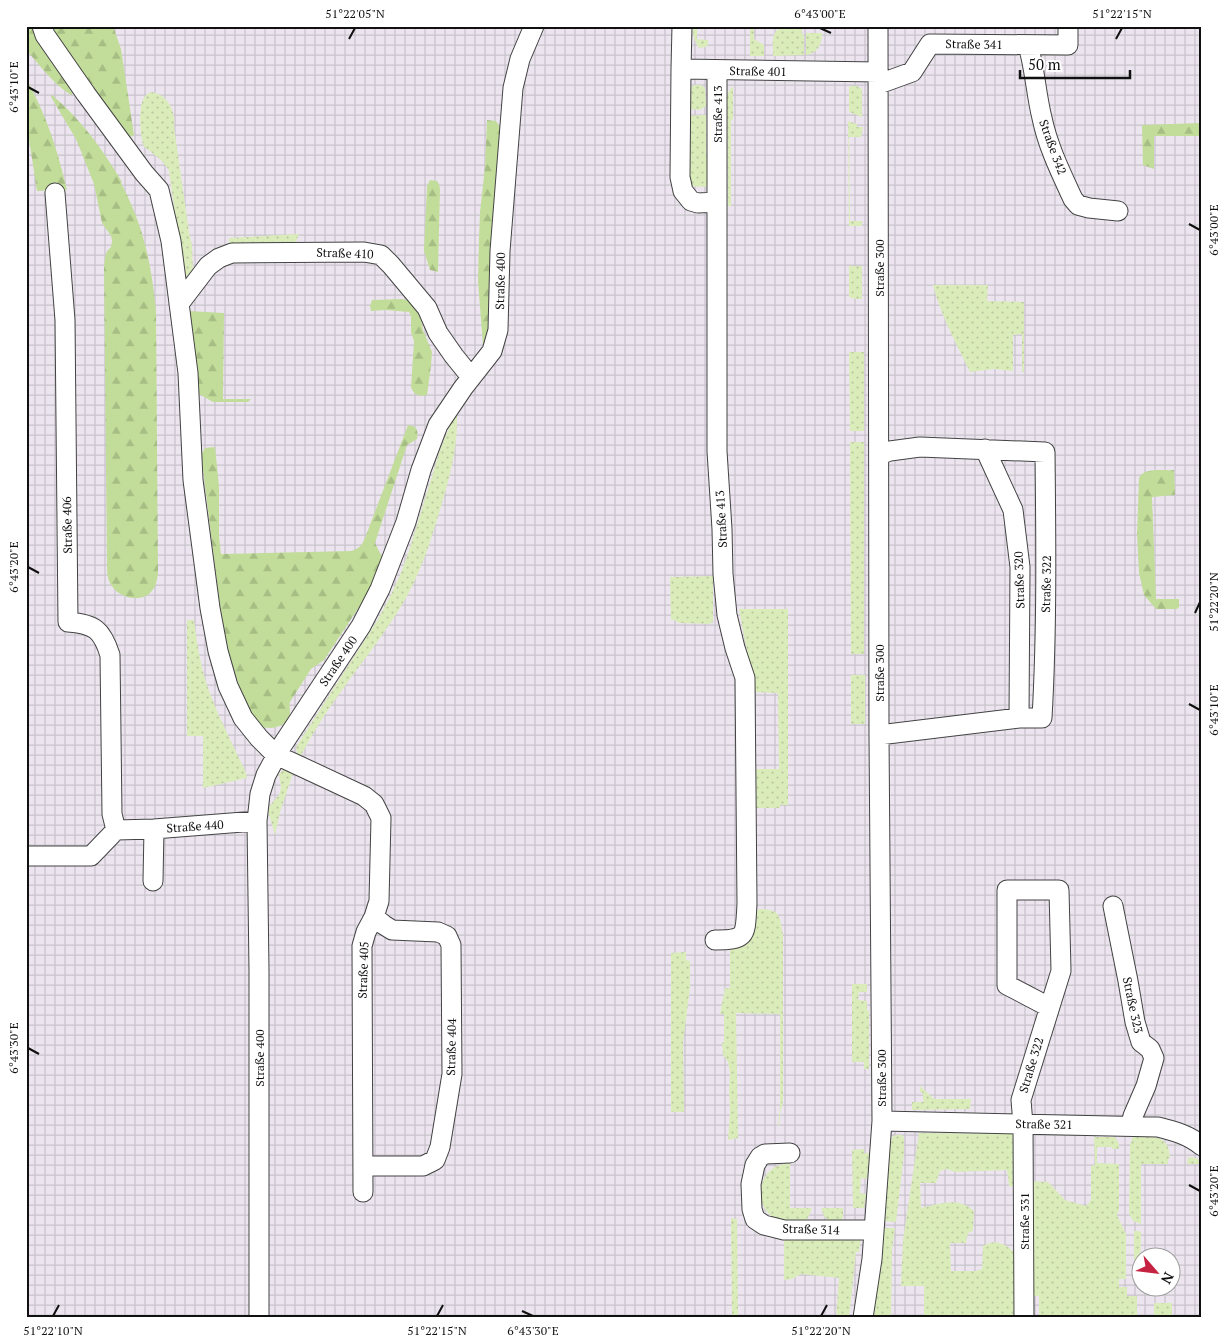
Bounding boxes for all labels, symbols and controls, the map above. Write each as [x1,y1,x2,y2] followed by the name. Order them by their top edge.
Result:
[325,6,385,21] text: 51°22'05"N
[794,6,846,21] text: 6°43'00"E
[1092,6,1152,21] text: 51°22'15"N
[945,36,1003,52] street label: Straße 341
[1020,48,1130,80] scale bar
[1028,54,1061,74] text: 50 m
[6,61,21,113] text: 6°43'10"E
[729,63,787,79] street label: Straße 401
[710,85,725,143] street label: Straße 413
[1036,117,1070,177] street label: Straße 342
[1206,204,1221,256] text: 6°43'00"E
[872,239,887,297] street label: Straße 300
[316,245,374,261] street label: Straße 410
[492,252,508,310] street label: Straße 400
[712,490,730,548] street label: Straße 413
[59,496,75,554] street label: Straße 406
[6,541,21,593] text: 6°43'20"E
[1011,551,1027,609] street label: Straße 320
[1038,555,1054,613] street label: Straße 322
[1206,572,1221,632] text: 51°22'20"N
[316,633,360,689] street label: Straße 400
[872,644,887,702] street label: Straße 300
[1206,684,1221,736] text: 6°43'10"E
[166,817,224,835] street label: Straße 440
[355,941,371,999] street label: Straße 405
[1120,975,1146,1035] street label: Straße 323
[443,1018,459,1076] street label: Straße 404
[6,1022,21,1074] text: 6°43'30"E
[252,1029,267,1087] street label: Straße 400
[1015,1035,1047,1095] street label: Straße 322
[874,1049,889,1107] street label: Straße 300
[1015,1116,1073,1132] street label: Straße 321
[1206,1165,1221,1217] text: 6°43'20"E
[1017,1192,1032,1250] street label: Straße 331
[782,1221,841,1238] street label: Straße 314
[1130,1246,1180,1296] north arrow
[1157,1269,1179,1288] text: N
[23,1323,83,1338] text: 51°22'10"N
[407,1323,467,1338] text: 51°22'15"N
[507,1323,559,1338] text: 6°43'30"E
[791,1323,851,1338] text: 51°22'20"N

